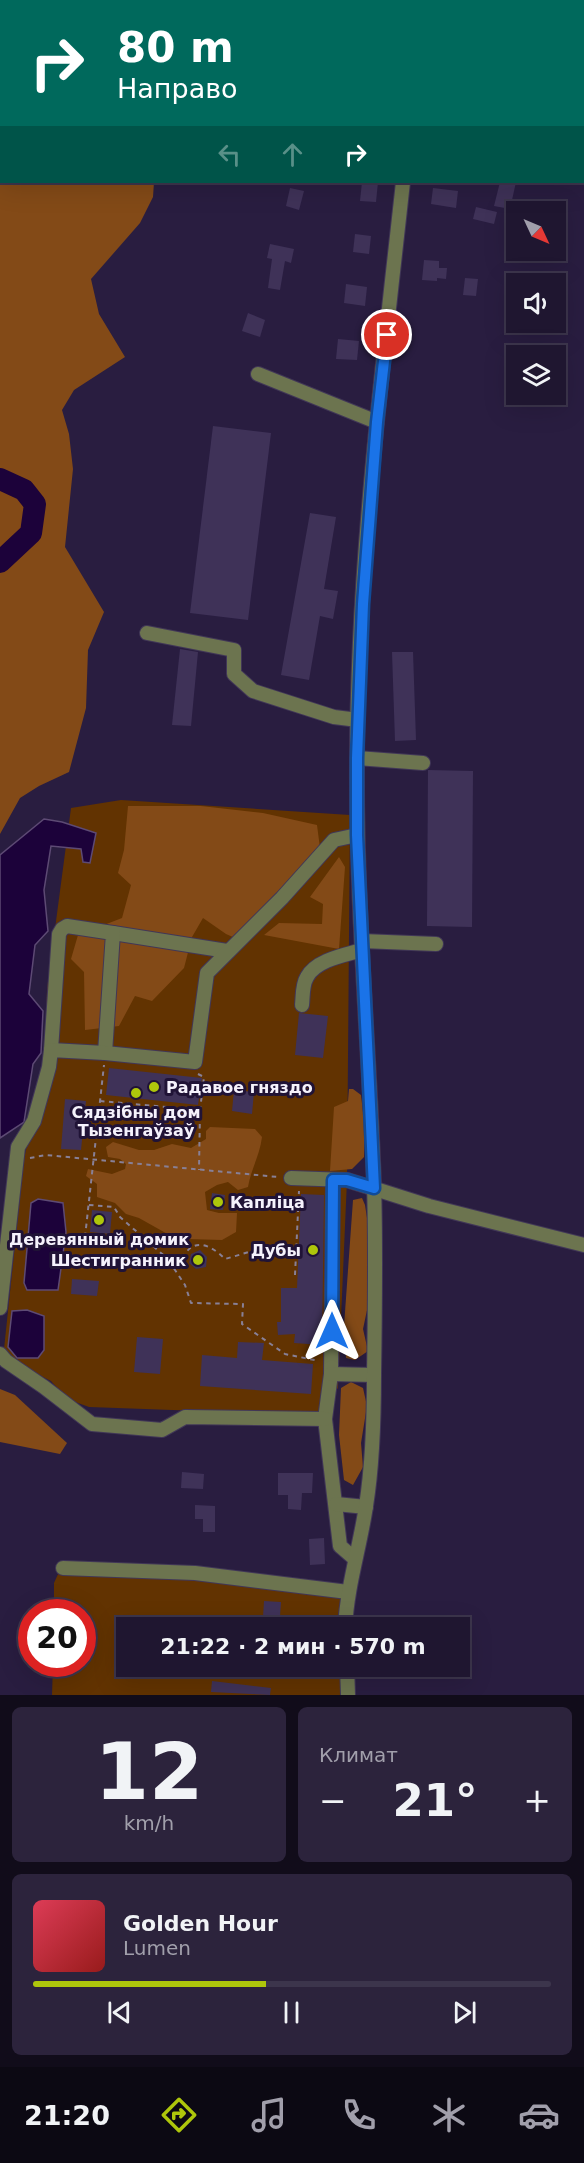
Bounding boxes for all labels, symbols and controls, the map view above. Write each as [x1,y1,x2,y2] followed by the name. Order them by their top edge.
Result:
[117,23,234,72] text: 80 m
[18,24,96,102] icon: right
[117,73,238,104] text: Направо
[213,138,246,171] icon: left
[276,138,309,171] icon: ahead
[339,138,372,171] icon: right
[506,201,566,261] north arrow
[506,201,566,405] map controls
[506,273,566,333] button: sound
[361,309,412,360] pin
[370,318,403,351] icon: arrive
[506,345,566,405] button: layers
[166,1078,313,1097] place label: Радавое гняздо
[147,1080,161,1094] marker: Радавое гняздо
[129,1086,143,1100] marker: Сядзібны дом Тызенгаўзаў
[72,1103,200,1140] place label: Сядзібны дом Тызенгаўзаў
[230,1193,305,1212] place label: Капліца
[211,1195,225,1209] marker: Капліца
[92,1213,106,1227] marker: Деревянный домик
[9,1230,189,1249] place label: Деревянный домик
[251,1241,301,1260] place label: Дубы
[306,1243,320,1257] marker: Дубы
[51,1251,186,1270] place label: Шестигранник
[191,1253,205,1267] marker: Шестигранник
[300,1299,364,1363] position arrow
[18,1599,96,1677] speed limit sign: 20
[160,1634,426,1659] text: 21:22 · 2 мин · 570 m
[95,1727,203,1817] text: 12
[319,1743,398,1767] text: Климат
[392,1774,478,1827] text: 21°
[319,1781,347,1820] text: −
[523,1781,551,1820] text: +
[124,1811,174,1835] text: km/h
[123,1911,278,1936] text: Golden Hour
[123,1936,191,1960] text: Lumen
[103,1996,136,2029] icon: previous
[275,1996,308,2029] icon: pause
[448,1996,481,2029] icon: next
[158,2094,200,2136] icon: directions
[248,2094,290,2136] icon: music
[338,2094,380,2136] icon: phone
[428,2094,470,2136] icon: climate
[518,2094,560,2136] icon: car
[24,2100,110,2131] text: 21:20

